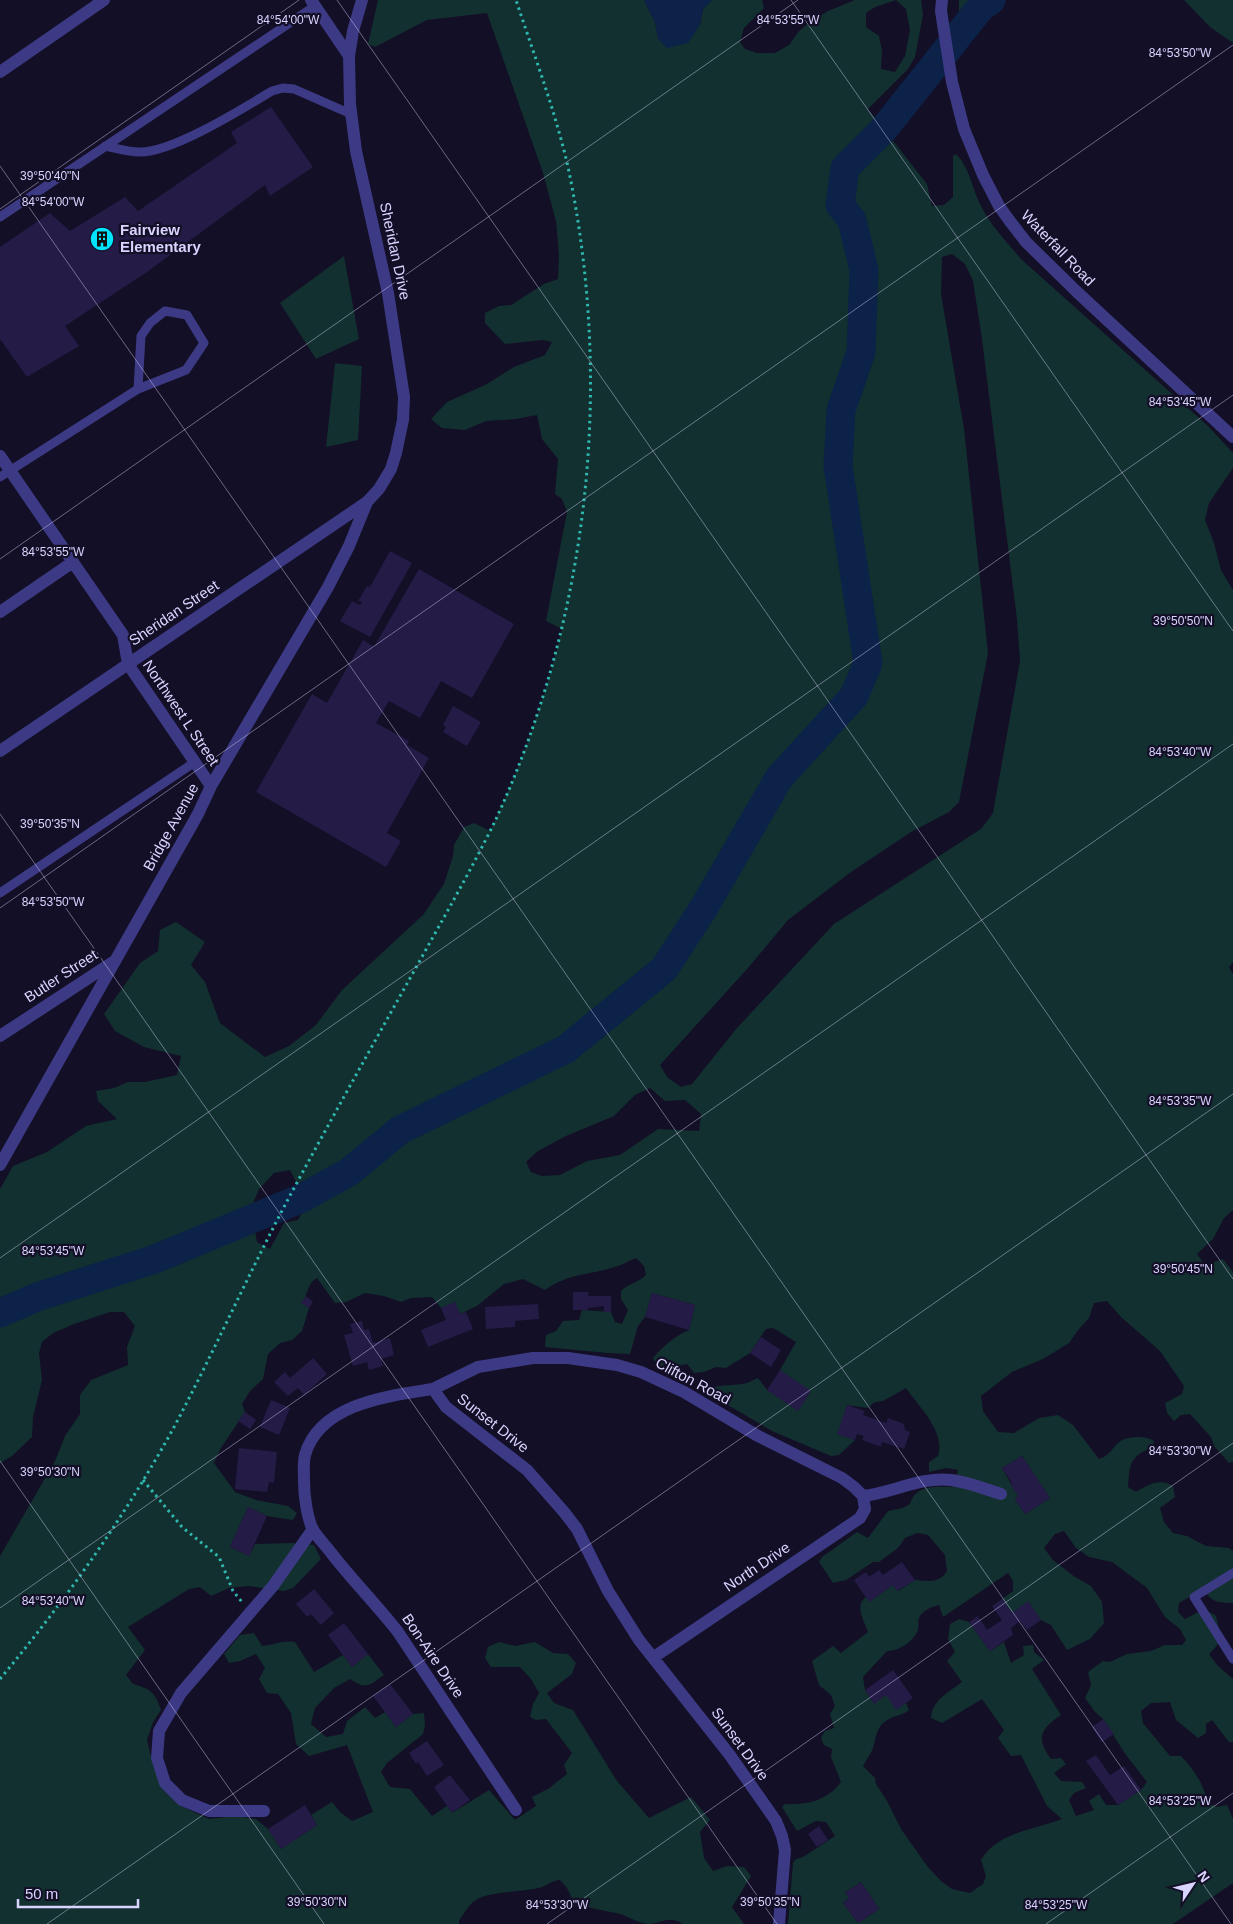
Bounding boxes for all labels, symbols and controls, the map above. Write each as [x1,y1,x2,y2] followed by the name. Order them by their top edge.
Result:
[257,13,320,27] text: 84°54'00"W
[757,13,820,27] text: 84°53'55"W
[1149,46,1212,60] text: 84°53'50"W
[20,169,80,183] text: 39°50'40"N
[22,195,85,209] text: 84°54'00"W
[377,201,414,301] street label: Sheridan Drive
[1018,206,1099,289] street label: Waterfall Road
[120,221,202,255] place label: Fairview Elementary
[89,226,115,252] building icon: Fairview Elementary
[1149,395,1212,409] text: 84°53'45"W
[22,545,85,559] text: 84°53'55"W
[126,576,222,649] street label: Sheridan Street
[1153,614,1213,628] text: 39°50'50"N
[140,657,223,769] street label: Northwest L Street
[1149,745,1212,759] text: 84°53'40"W
[140,780,202,873] street label: Bridge Avenue
[20,817,80,831] text: 39°50'35"N
[22,895,85,909] text: 84°53'50"W
[21,945,101,1005] street label: Butler Street
[1149,1094,1212,1108] text: 84°53'35"W
[22,1244,85,1258] text: 84°53'45"W
[1153,1262,1213,1276] text: 39°50'45"N
[653,1354,734,1407] street label: Clifton Road
[454,1389,532,1456] street label: Sunset Drive
[1149,1444,1212,1458] text: 84°53'30"W
[20,1465,80,1479] text: 39°50'30"N
[721,1538,793,1595] street label: North Drive
[22,1594,85,1608] text: 84°53'40"W
[399,1611,468,1701] street label: Bon-Aire Drive
[708,1704,773,1783] street label: Sunset Drive
[1149,1794,1212,1808] text: 84°53'25"W
[1168,1859,1218,1909] north arrow
[1194,1868,1213,1885] text: N
[18,1876,138,1908] scale bar
[25,1885,58,1902] text: 50 m
[287,1895,347,1909] text: 39°50'30"N
[740,1895,800,1909] text: 39°50'35"N
[526,1898,589,1912] text: 84°53'30"W
[1025,1898,1088,1912] text: 84°53'25"W

